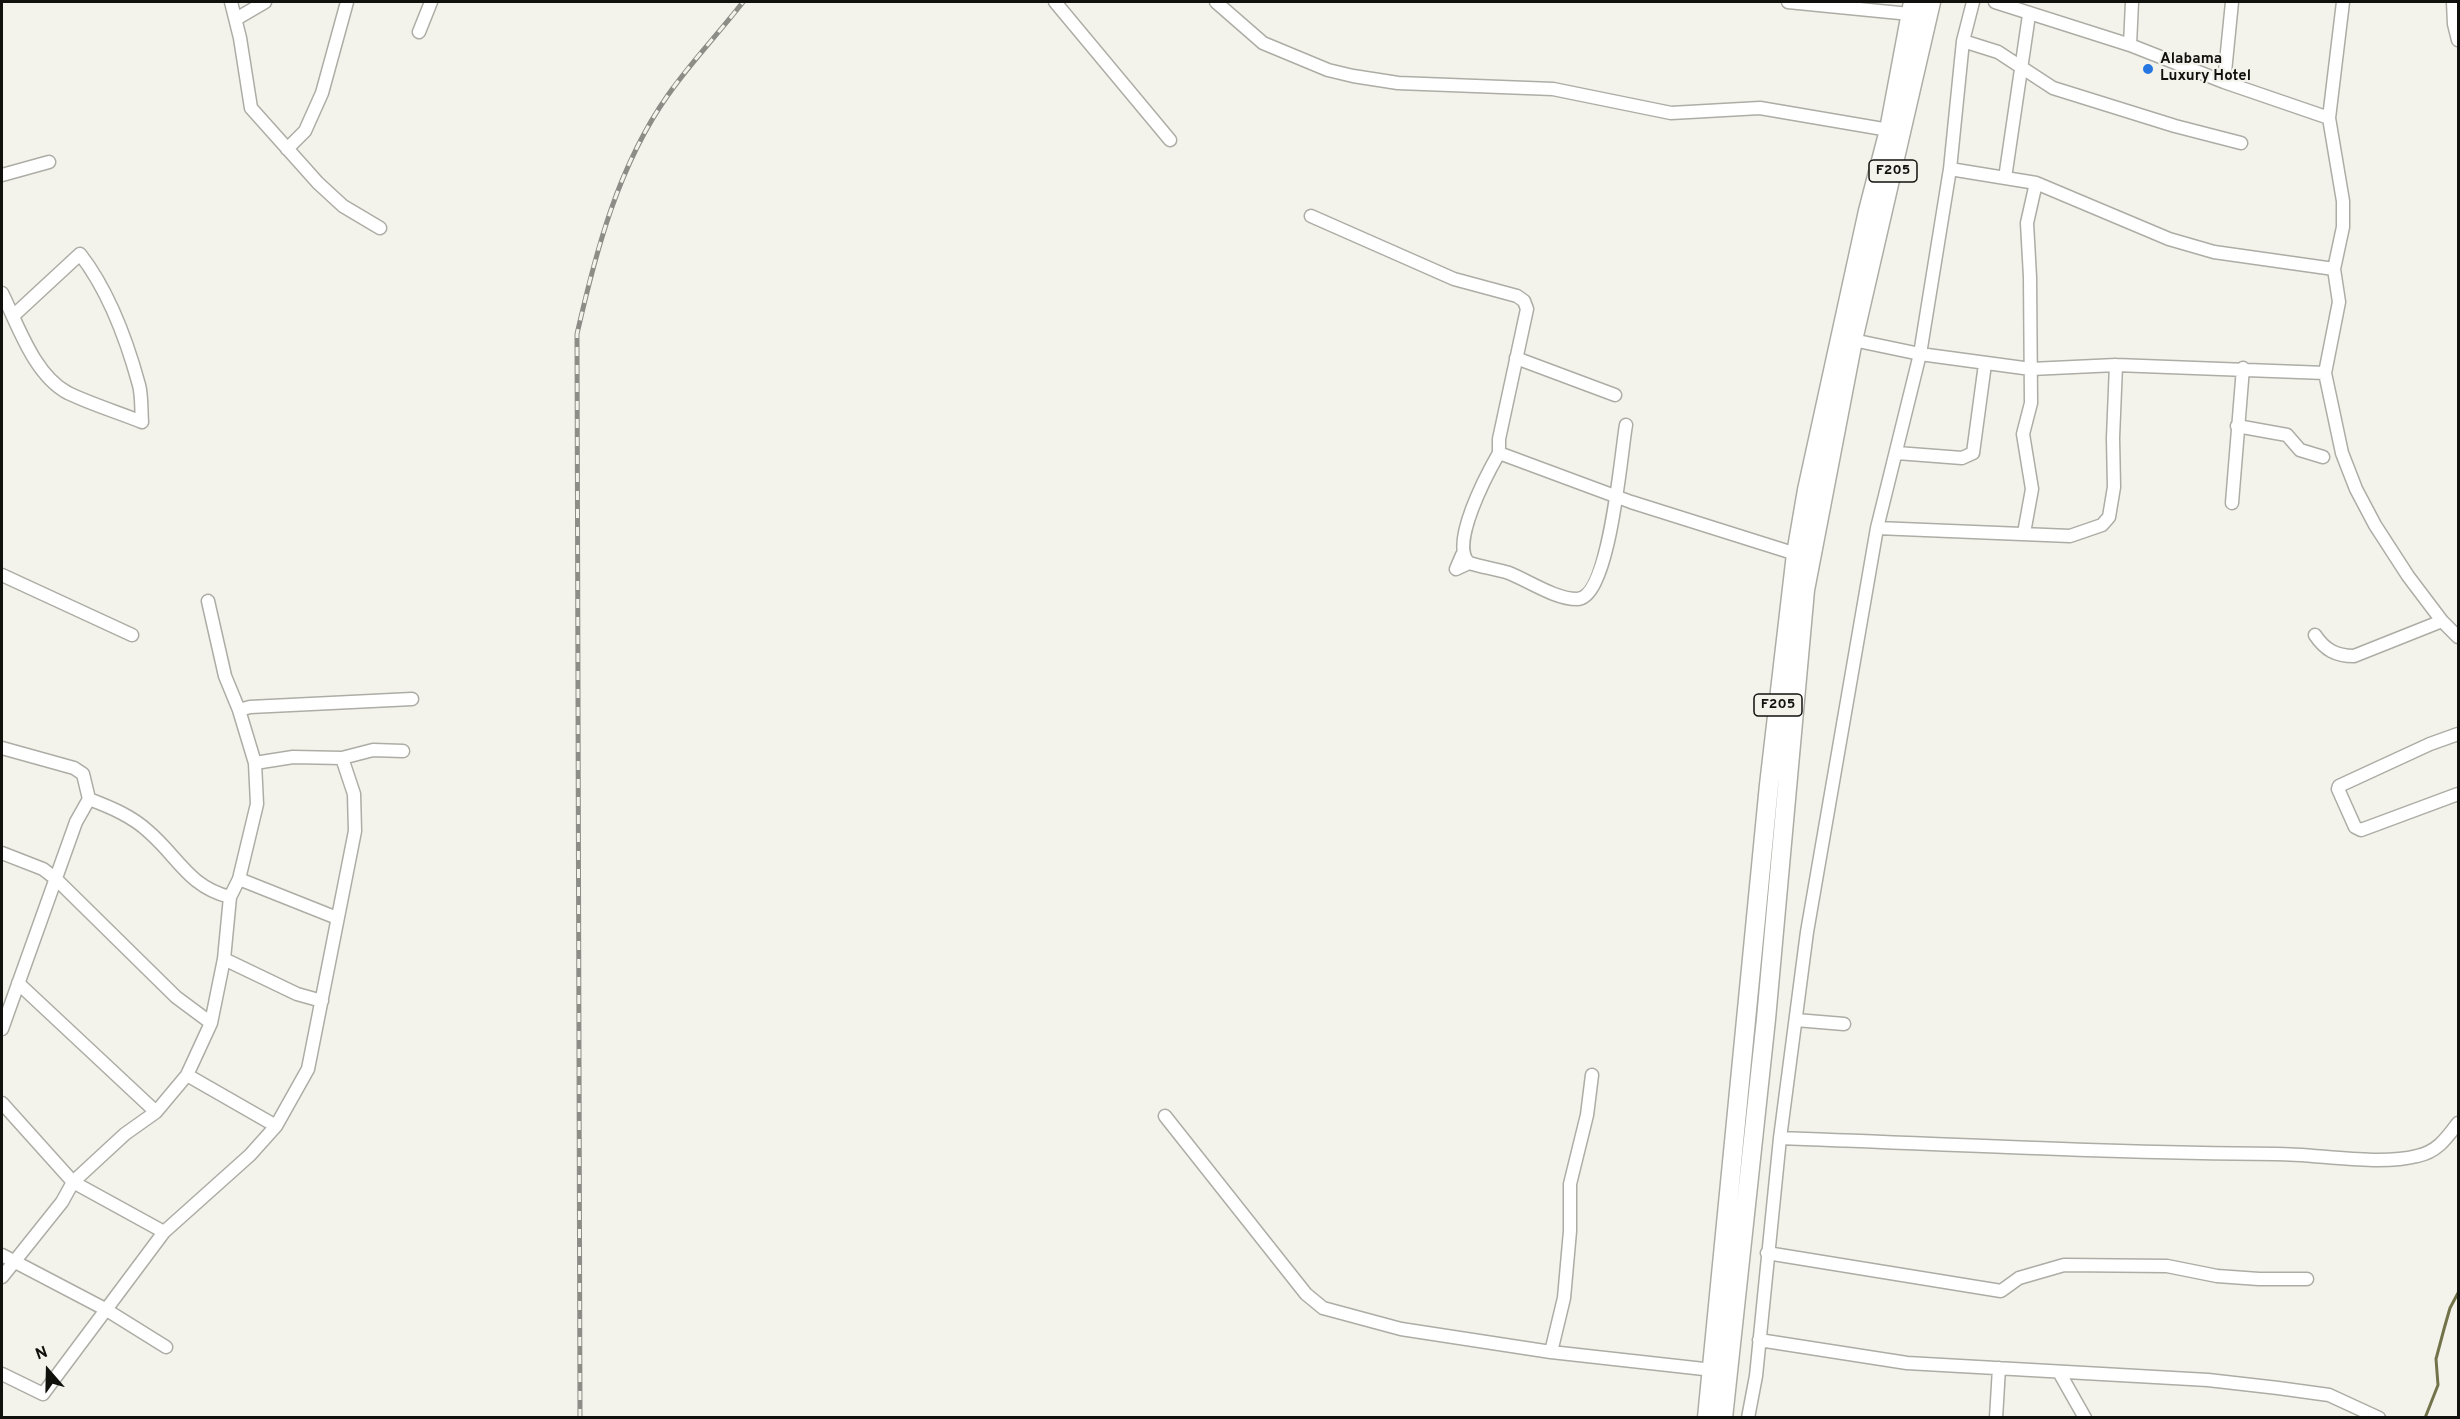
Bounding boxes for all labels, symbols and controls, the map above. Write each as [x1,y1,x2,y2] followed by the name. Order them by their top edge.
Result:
[2160,51,2251,86] place label: Alabama Luxury Hotel
[2141,62,2155,76] marker: Alabama Luxury Hotel
[1869,160,1917,182] road number: F205
[1754,694,1802,716] road number: F205
[18,1341,78,1401] north arrow
[33,1343,51,1365] text: N

